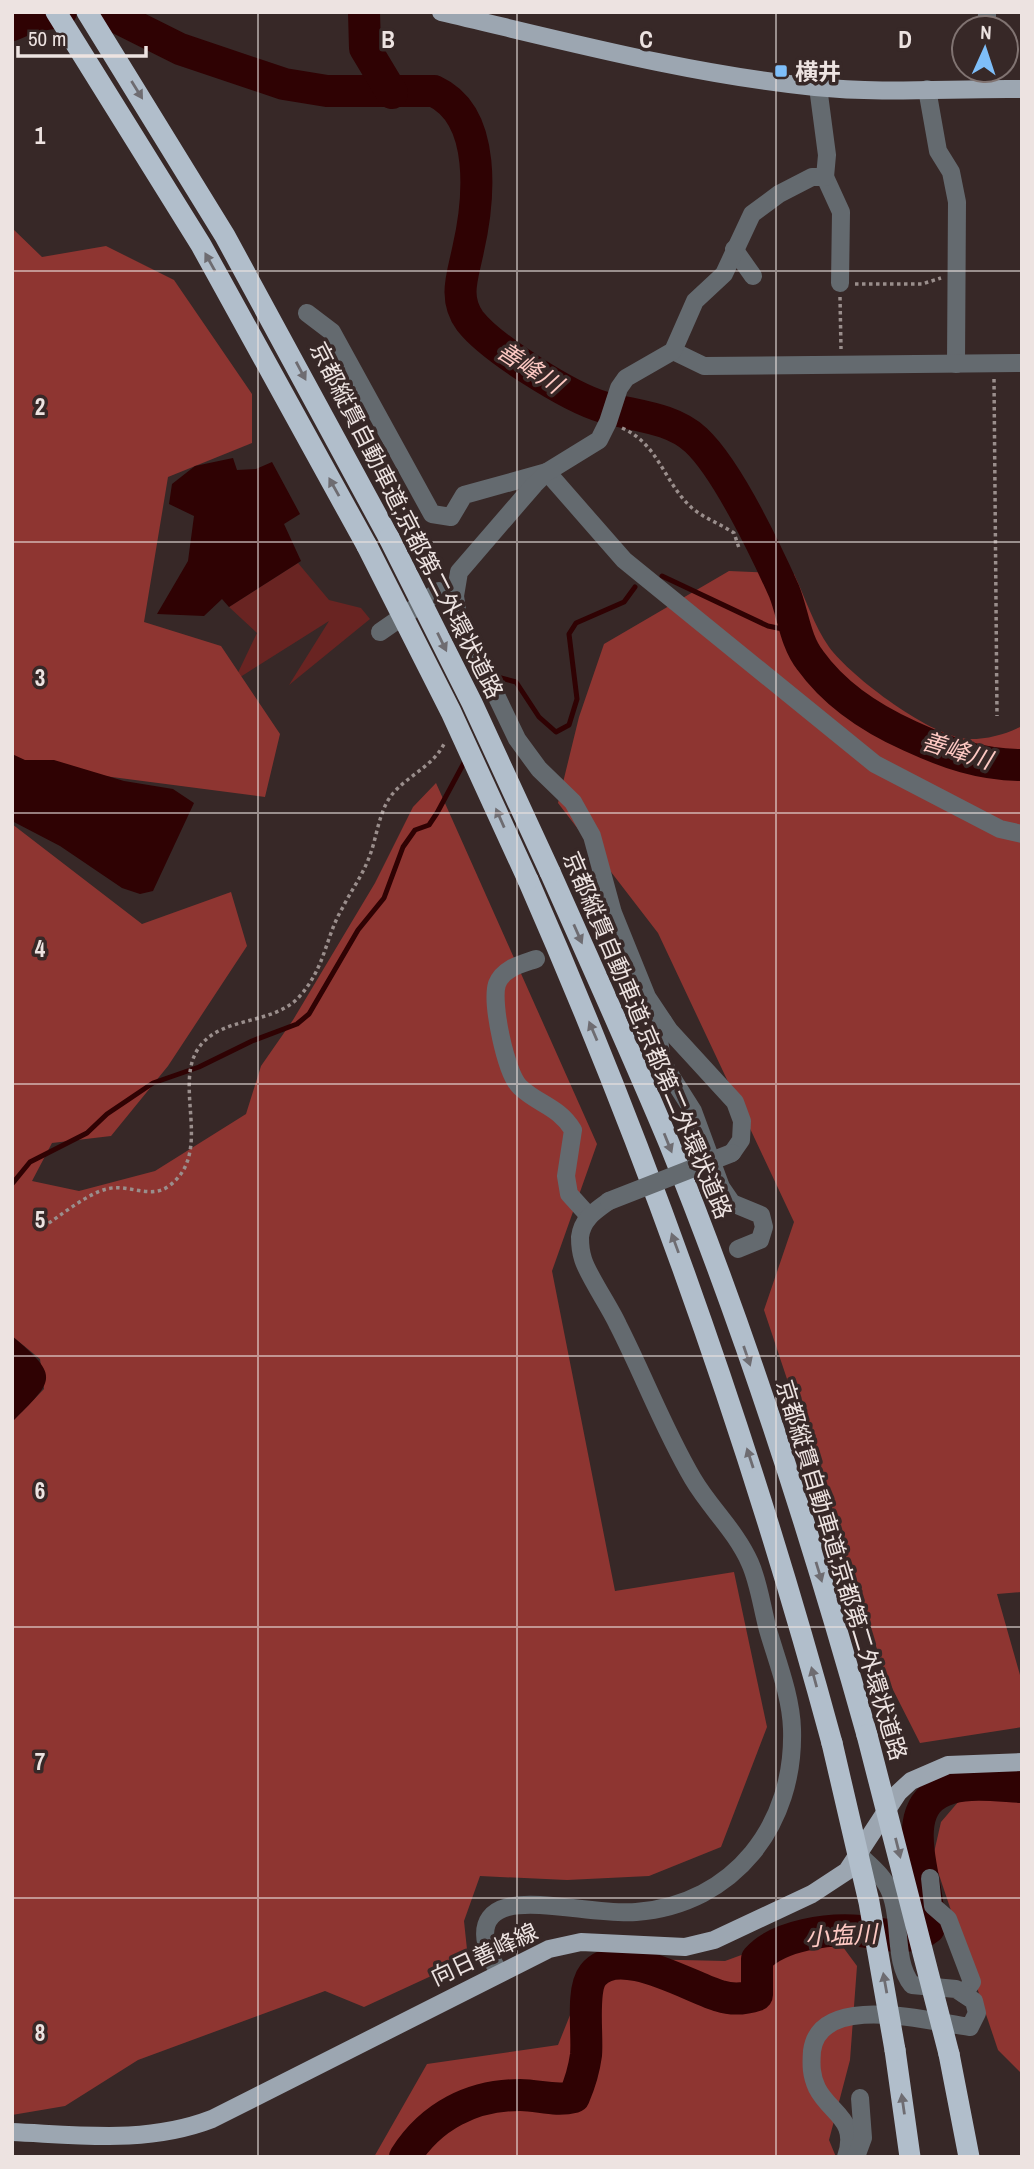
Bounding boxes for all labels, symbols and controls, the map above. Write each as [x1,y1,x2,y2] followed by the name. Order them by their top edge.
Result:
[18,14,145,58] scale bar
[950,14,1020,84] north arrow
[980,19,992,45] text: N
[28,24,66,53] text: 50 m
[381,24,395,55] text: B
[639,24,653,55] text: C
[898,24,912,55] text: D
[795,56,841,87] place label: 横井
[773,63,789,79] marker: 横井
[131,81,144,100] one-way arrow
[35,120,46,151] text: 1
[204,253,216,272] one-way arrow
[491,334,571,402] water label: 善峰川
[303,336,511,704] street label: 京都縦貫自動車道;京都第二外環状道路
[294,362,306,382] one-way arrow
[35,391,45,422] text: 2
[329,476,341,496] one-way arrow
[437,632,448,652] one-way arrow
[35,662,45,693] text: 3
[918,724,999,777] water label: 善峰川
[494,807,505,828] one-way arrow
[556,847,740,1223] street label: 京都縦貫自動車道;京都第二外環状道路
[572,924,584,944] one-way arrow
[35,933,46,964] text: 4
[587,1021,598,1042] one-way arrow
[663,1132,674,1153] one-way arrow
[35,1204,45,1235] text: 5
[670,1233,681,1254] one-way arrow
[742,1346,753,1367] one-way arrow
[769,1376,915,1764] street label: 京都縦貫自動車道;京都第二外環状道路
[744,1448,755,1469] one-way arrow
[35,1475,45,1506] text: 6
[815,1562,825,1583] one-way arrow
[808,1665,819,1687] one-way arrow
[35,1746,45,1777] text: 7
[893,1837,904,1859] one-way arrow
[425,1916,543,1992] street label: 向日善峰線
[804,1917,881,1953] water label: 小塩川
[879,1972,890,1994] one-way arrow
[35,2017,45,2048] text: 8
[897,2092,908,2114] one-way arrow

